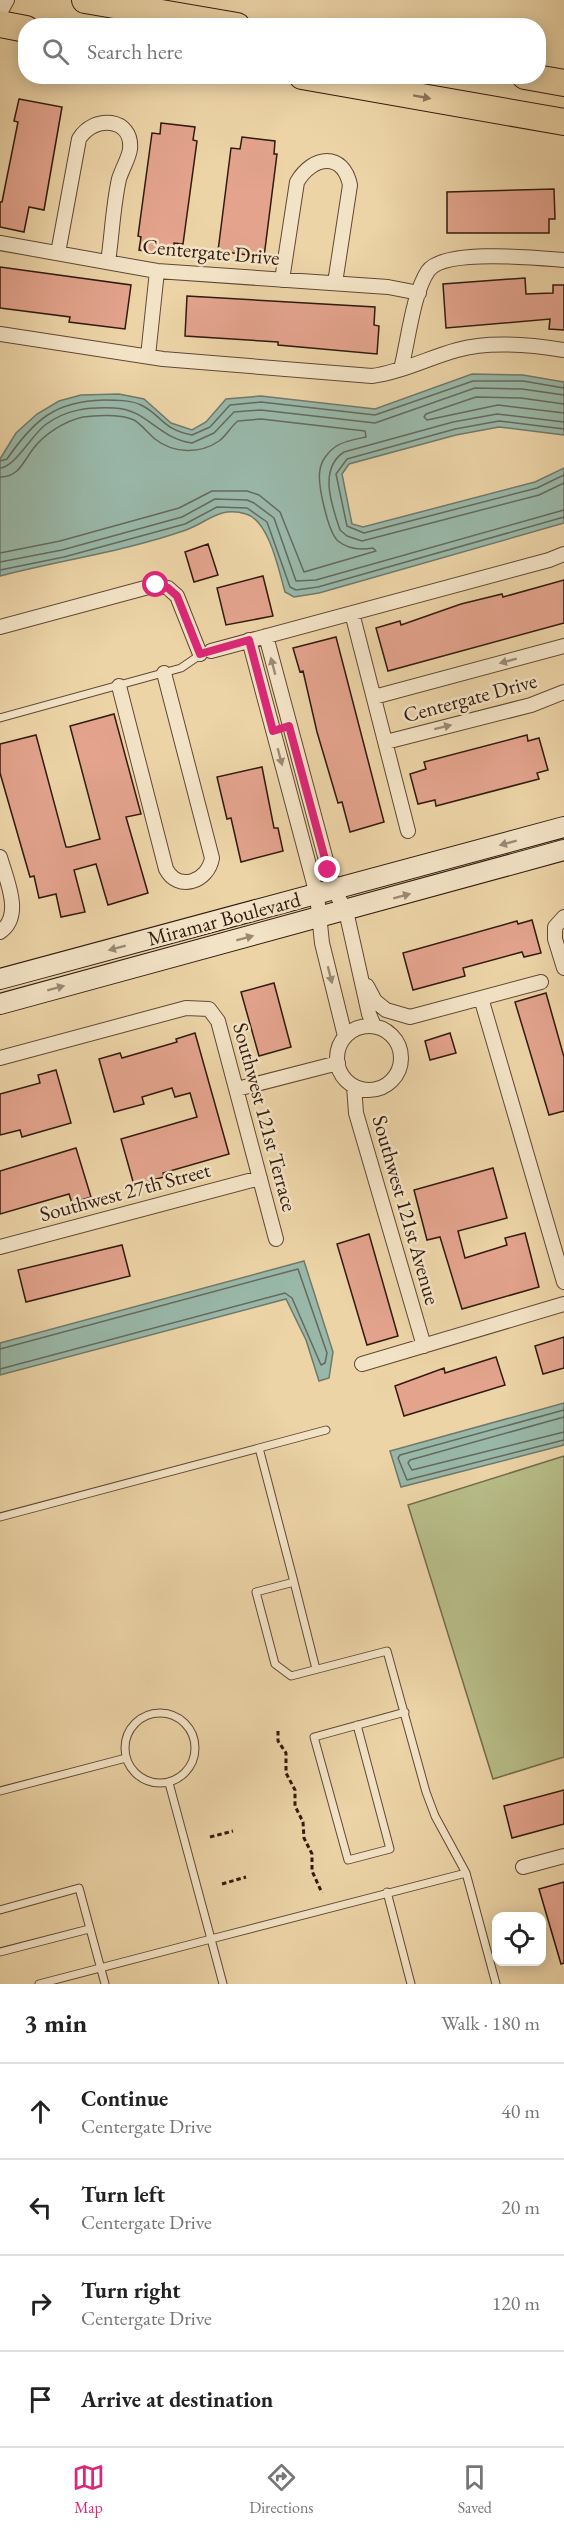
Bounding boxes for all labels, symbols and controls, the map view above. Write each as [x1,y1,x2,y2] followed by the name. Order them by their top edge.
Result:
[18,18,546,84] search box
[39,35,72,68] icon: search
[87,37,182,66] text: Search here
[412,92,431,101] one-way arrow
[141,232,281,271] street label: Centergate Drive
[142,571,168,597] route start
[268,657,278,675] one-way arrow
[498,657,517,667] one-way arrow
[400,667,540,728] street label: Centergate Drive
[433,722,452,732] one-way arrow
[276,748,285,766] one-way arrow
[499,839,517,848] one-way arrow
[314,856,340,882] route end
[144,885,304,952] street label: Miramar Boulevard
[393,891,411,900] one-way arrow
[236,933,254,942] one-way arrow
[108,944,126,953] one-way arrow
[325,966,335,984] one-way arrow
[47,983,66,993] one-way arrow
[227,1020,304,1214] street label: Southwest 121st Terrace
[367,1112,446,1308] street label: Southwest 121st Avenue
[37,1156,214,1227] street label: Southwest 27th Street
[492,1912,546,1966] map controls
[492,1912,546,1966] button: locate
[24,2006,87,2040] text: 3 min
[441,2010,540,2036] text: Walk · 180 m
[81,2084,168,2113] text: Continue
[24,2095,57,2128] icon: ahead
[501,2098,540,2124] text: 40 m
[81,2113,212,2139] text: Centergate Drive
[81,2180,165,2209] text: Turn left
[24,2191,57,2224] icon: left
[501,2194,540,2220] text: 20 m
[81,2209,212,2235] text: Centergate Drive
[81,2276,180,2305] text: Turn right
[24,2287,57,2320] icon: right
[492,2290,540,2316] text: 120 m
[81,2305,212,2331] text: Centergate Drive
[24,2383,57,2416] icon: arrive
[81,2385,273,2414] text: Arrive at destination
[72,2461,105,2518] tab: Map
[249,2461,314,2518] tab: Directions
[458,2461,492,2518] tab: Saved

